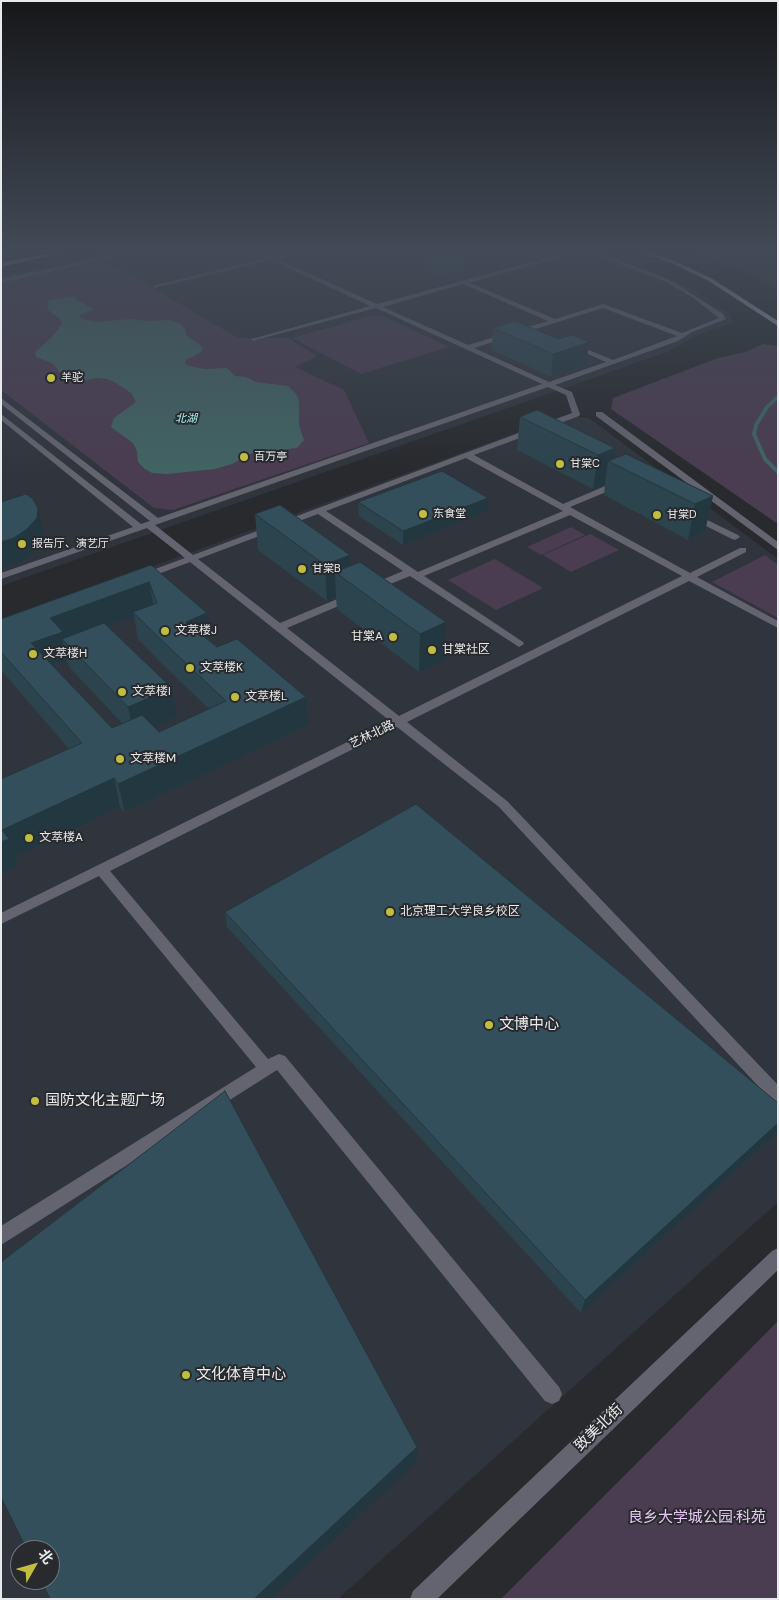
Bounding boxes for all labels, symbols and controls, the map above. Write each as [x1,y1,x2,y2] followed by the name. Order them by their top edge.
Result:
[61,371,83,385] place label: 羊驼
[45,372,57,384] marker: 羊驼
[175,412,197,426] water label: 北湖
[254,450,287,464] place label: 百万亭
[238,451,250,463] marker: 百万亭
[570,457,600,471] place label: 甘棠C
[554,458,566,470] marker: 甘棠C
[433,507,466,521] place label: 东食堂
[417,508,429,520] marker: 东食堂
[667,508,697,522] place label: 甘棠D
[651,509,663,521] marker: 甘棠D
[32,537,109,551] place label: 报告厅、演艺厅
[16,538,28,550] marker: 报告厅、演艺厅
[312,562,341,576] place label: 甘棠B
[296,563,308,575] marker: 甘棠B
[175,624,217,638] place label: 文萃楼J
[159,625,171,637] marker: 文萃楼J
[351,630,383,644] place label: 甘棠A
[387,631,399,643] marker: 甘棠A
[442,643,490,657] place label: 甘棠社区
[426,644,438,656] marker: 甘棠社区
[43,647,87,661] place label: 文萃楼H
[27,648,39,660] marker: 文萃楼H
[200,661,243,675] place label: 文萃楼K
[184,662,196,674] marker: 文萃楼K
[132,685,171,699] place label: 文萃楼I
[116,686,128,698] marker: 文萃楼I
[245,690,287,704] place label: 文萃楼L
[229,691,241,703] marker: 文萃楼L
[347,718,397,752] street label: 艺林北路
[130,752,176,766] place label: 文萃楼M
[114,753,126,765] marker: 文萃楼M
[39,831,83,845] place label: 文萃楼A
[23,832,35,844] marker: 文萃楼A
[400,905,520,919] place label: 北京理工大学良乡校区
[384,906,396,918] marker: 北京理工大学良乡校区
[499,1016,559,1034] place label: 文博中心
[483,1019,495,1031] marker: 文博中心
[45,1092,165,1110] place label: 国防文化主题广场
[29,1095,41,1107] marker: 国防文化主题广场
[196,1366,286,1384] place label: 文化体育中心
[180,1369,192,1381] marker: 文化体育中心
[571,1401,627,1455] street label: 致美北街
[628,1509,766,1527] park label: 良乡大学城公园·科苑
[10,1540,60,1590] north arrow
[35,1545,57,1567] text: 北

